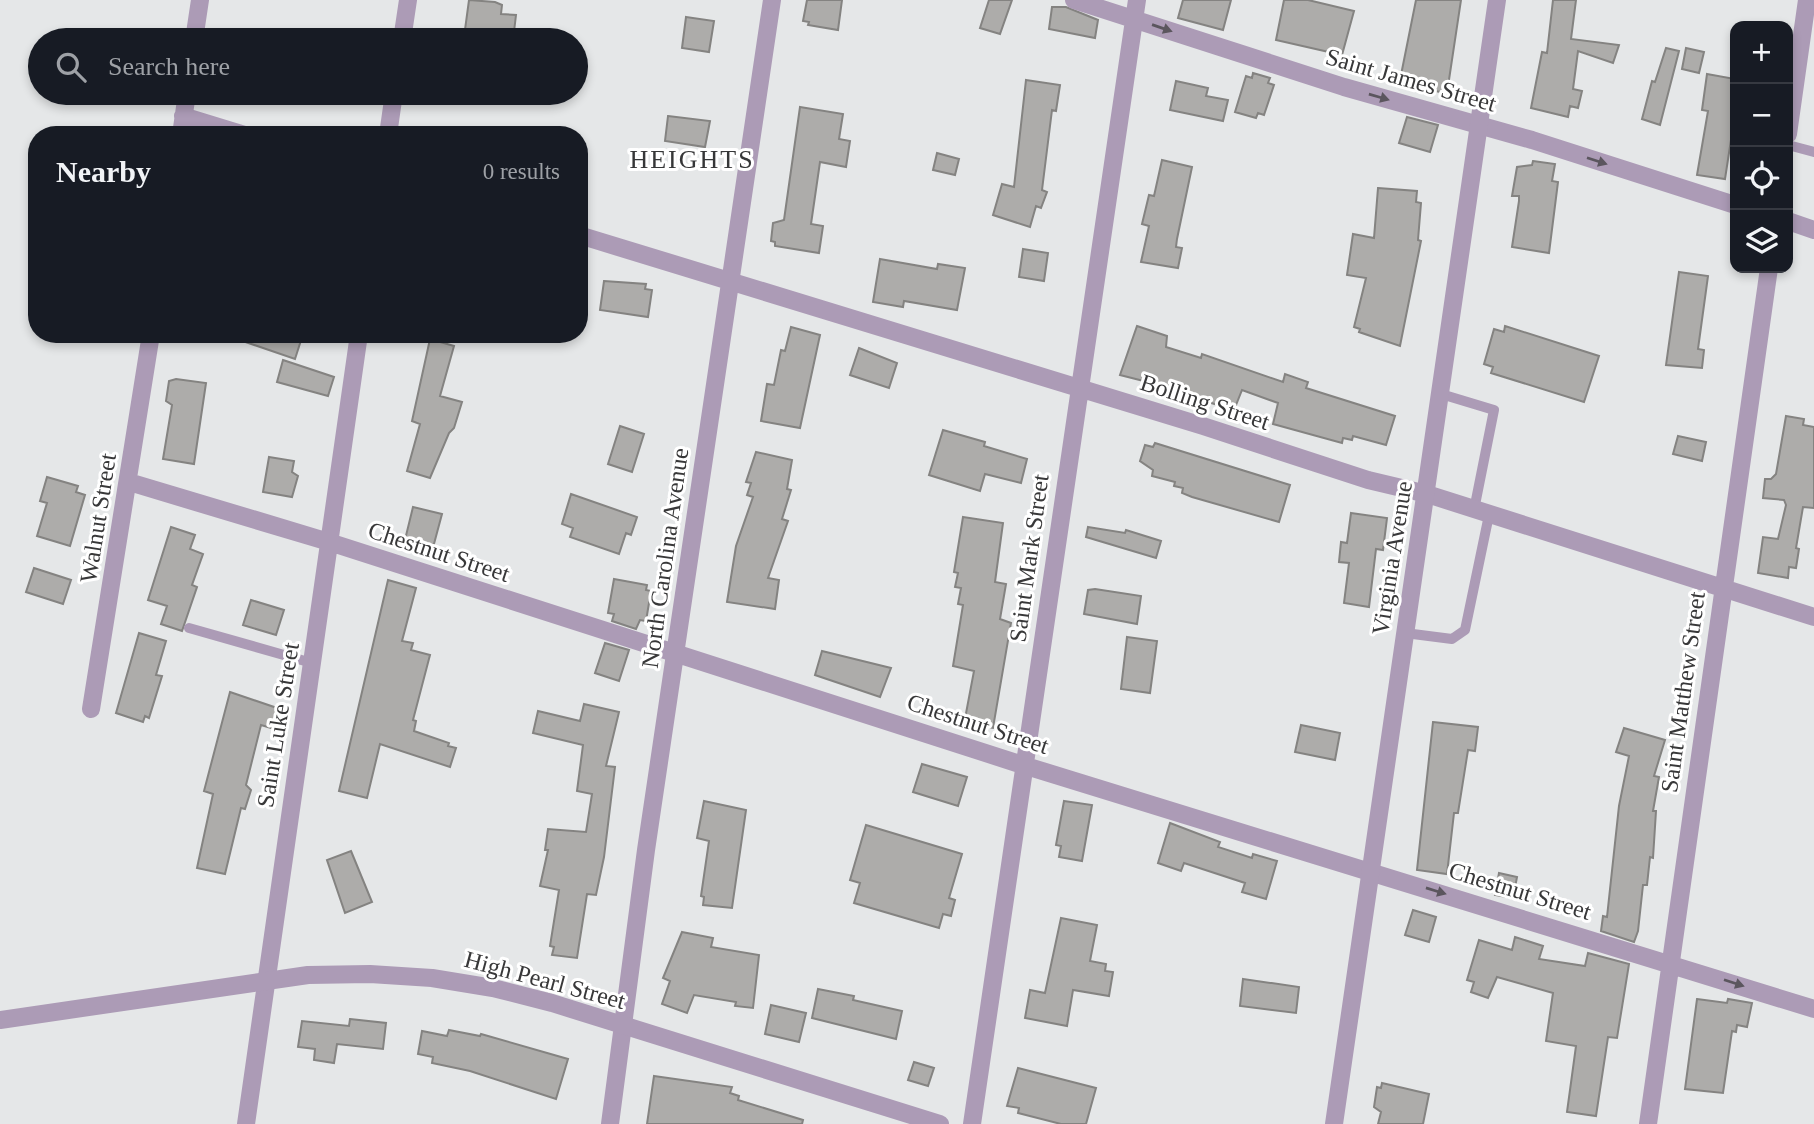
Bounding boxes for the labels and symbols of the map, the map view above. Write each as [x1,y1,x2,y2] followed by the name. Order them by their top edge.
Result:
[1152,23,1173,34] one-way arrow
[1323,43,1499,117] street label: Saint James Street
[1368,92,1390,103] one-way arrow
[629,145,755,174] district label: HEIGHTS
[1587,156,1608,167] one-way arrow
[1137,369,1273,435] street label: Bolling Street
[637,446,693,670] street label: North Carolina Avenue
[75,451,121,585] street label: Walnut Street
[1004,472,1054,644] street label: Saint Mark Street
[1367,479,1417,637] street label: Virginia Avenue
[365,517,513,587] street label: Chestnut Street
[1656,590,1710,794] street label: Saint Matthew Street
[252,640,304,809] street label: Saint Luke Street
[904,689,1052,759] street label: Chestnut Street
[1446,857,1595,925] street label: Chestnut Street
[1425,886,1446,896] one-way arrow
[462,946,629,1014] street label: High Pearl Street
[1723,979,1744,989] one-way arrow

